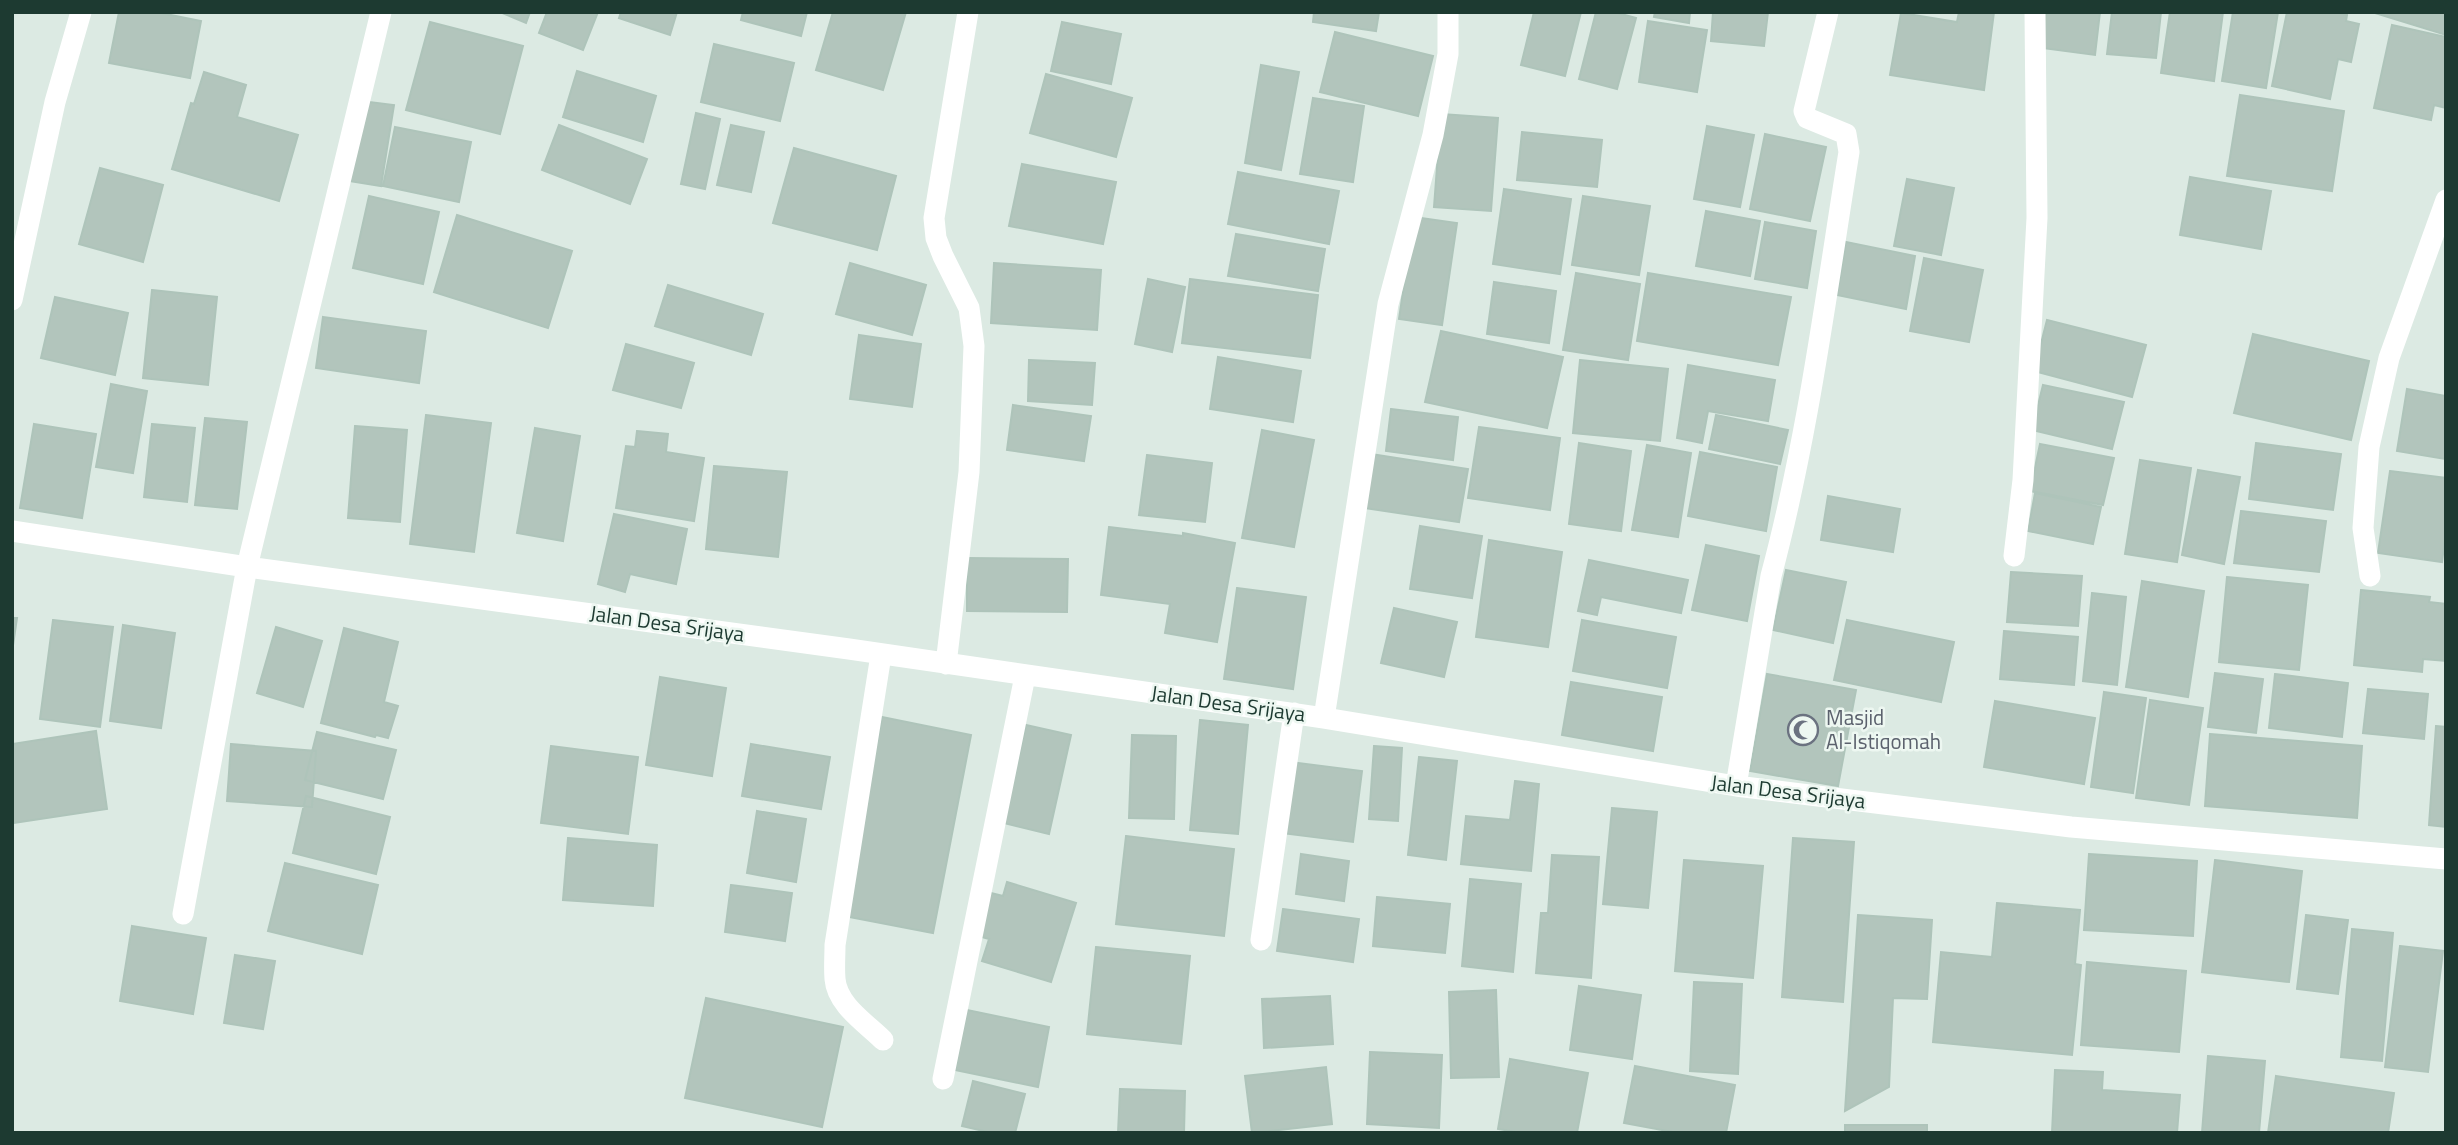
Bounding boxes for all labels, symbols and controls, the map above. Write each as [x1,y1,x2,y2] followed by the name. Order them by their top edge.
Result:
[588,596,747,650] street label: Jalan Desa Srijaya
[1149,676,1308,730] street label: Jalan Desa Srijaya
[1826,701,1941,757] place label: Masjid Al-Istiqomah
[1786,713,1820,747] mosque icon: Masjid Al-Istiqomah
[1709,766,1868,816] street label: Jalan Desa Srijaya

